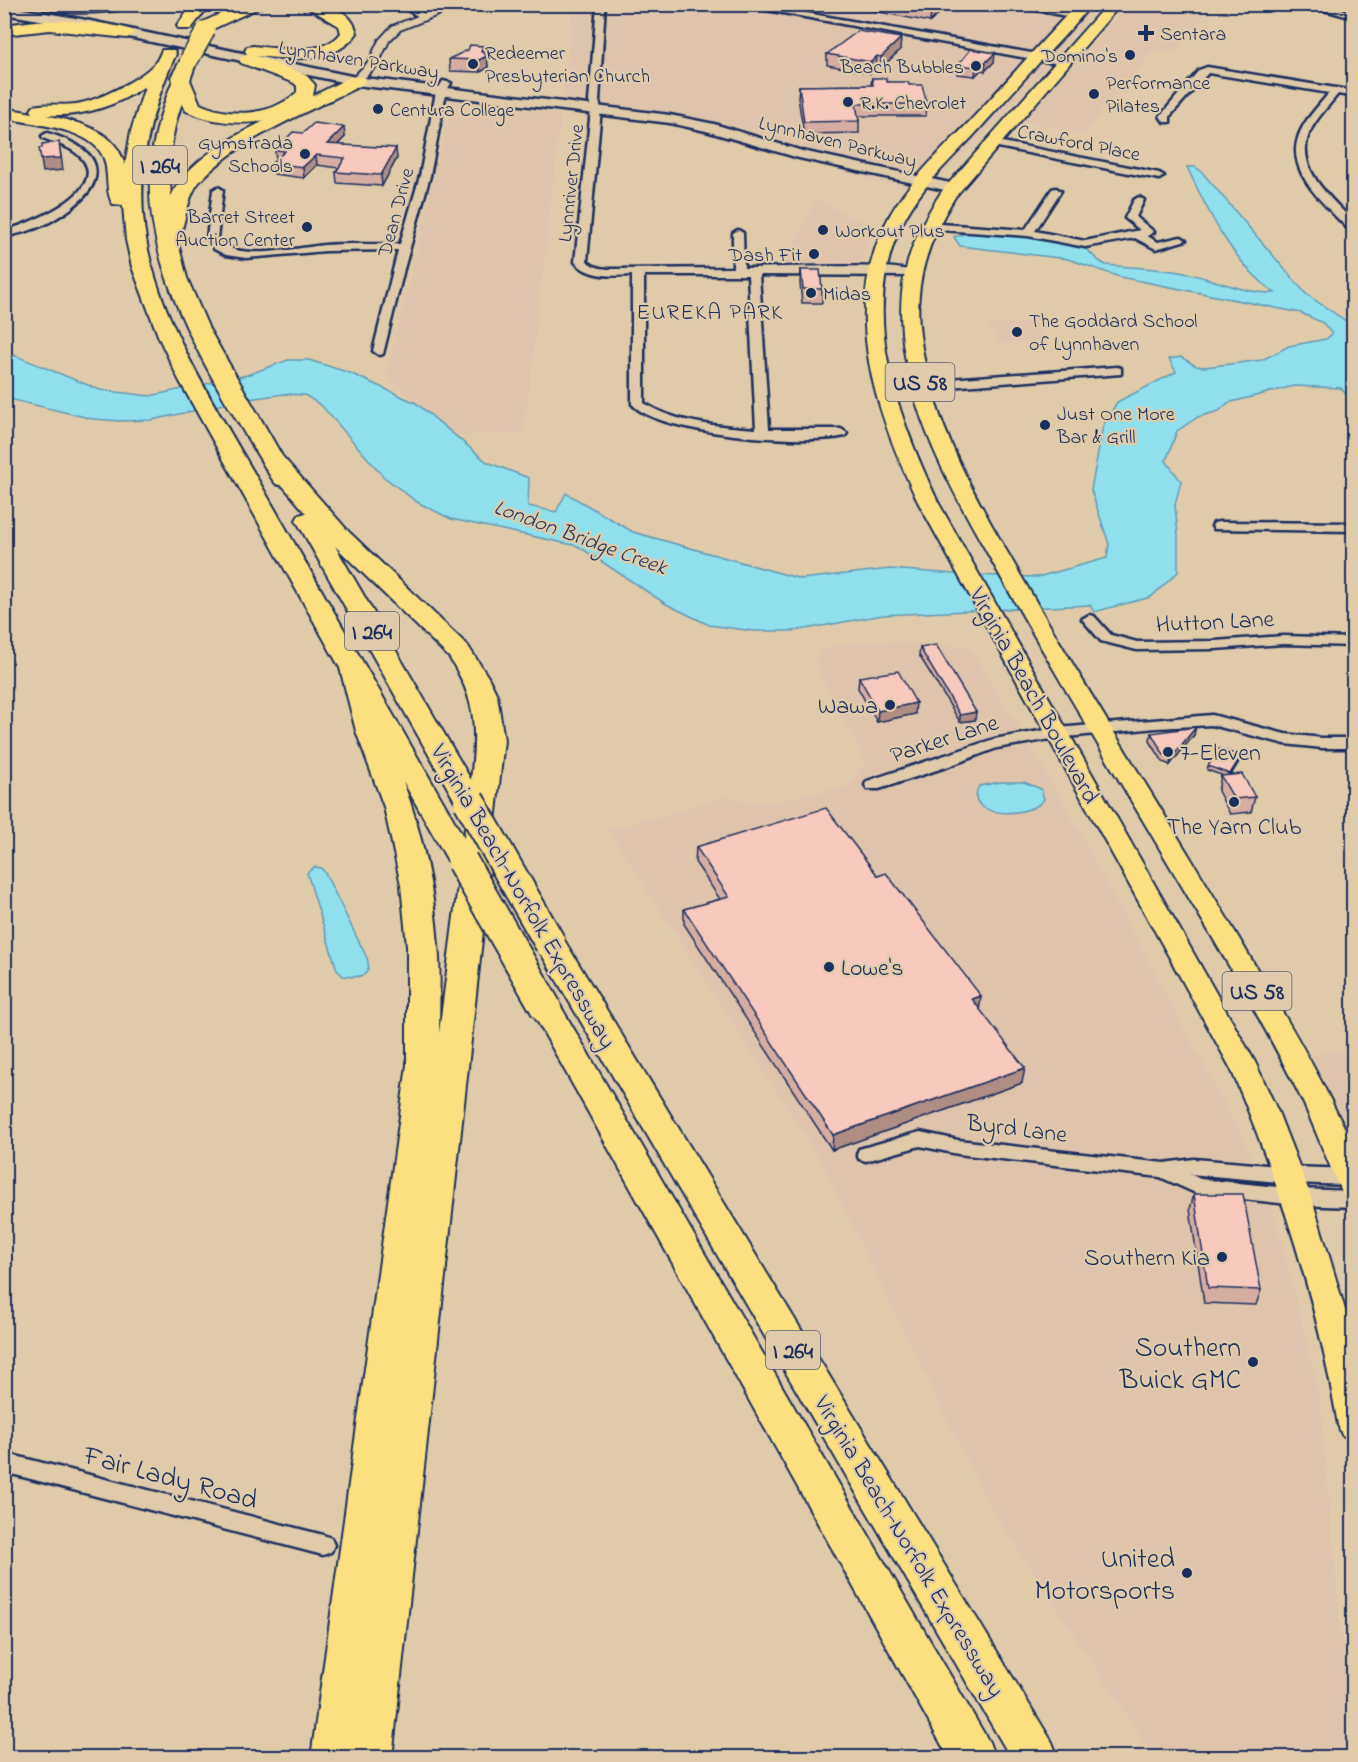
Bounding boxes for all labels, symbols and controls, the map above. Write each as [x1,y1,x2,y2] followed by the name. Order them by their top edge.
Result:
[1160,21,1226,50] place label: Sentara
[1137,24,1155,42] marker: Sentara
[276,34,441,88] street label: Lynnhaven Parkway
[485,40,650,92] place label: Redeemer Presbyterian Church
[1040,43,1118,72] place label: Domino's
[1123,48,1137,62] marker: Domino's
[839,54,964,83] place label: Beach Bubbles
[466,57,480,71] marker: Redeemer Presbyterian Church
[969,59,983,73] marker: Beach Bubbles
[1106,70,1210,122] place label: Performance Pilates
[1087,87,1101,101] marker: Performance Pilates
[860,90,966,119] place label: R.K. Chevrolet
[841,95,855,109] marker: R.K. Chevrolet
[390,97,514,127] place label: Centura College
[371,102,385,116] marker: Centura College
[755,110,919,177] street label: Lynnhaven Parkway
[1015,118,1142,171] street label: Crawford Place
[552,123,593,244] street label: Lynnriver Drive
[198,130,293,182] place label: Gymstrada Schools
[133,146,187,184] road number: I 264
[298,147,312,161] marker: Gymstrada Schools
[371,165,423,261] street label: Dean Drive
[175,204,296,256] place label: Barret Street Auction Center
[835,218,945,247] place label: Workout Plus
[300,220,314,234] marker: Barret Street Auction Center
[816,223,830,237] marker: Workout Plus
[728,242,802,271] place label: Dash Fit
[807,247,821,261] marker: Dash Fit
[823,281,871,310] place label: Midas
[804,286,818,300] marker: Midas
[637,298,783,330] district label: EUREKA PARK
[1029,308,1197,360] place label: The Goddard School of Lynnhaven
[1010,325,1024,339] marker: The Goddard School of Lynnhaven
[886,363,954,401] road number: US 58
[1056,401,1175,453] place label: Just One More Bar & Grill
[1038,418,1052,432] marker: Just One More Bar & Grill
[489,493,672,585] water label: London Bridge Creek
[958,581,1107,811] street label: Virginia Beach Boulevard
[1155,603,1275,644] street label: Hutton Lane
[345,612,399,650] road number: I 264
[818,690,878,725] place label: Wawa
[883,698,897,712] marker: Wawa
[886,706,1004,774] street label: Parker Lane
[1180,737,1261,772] place label: 7-Eleven
[419,738,624,1057] street label: Virginia Beach-Norfolk Expressway
[1161,745,1175,759] marker: 7-Eleven
[1227,795,1241,809] marker: The Yarn Club
[1167,811,1302,846] place label: The Yarn Club
[841,952,904,987] place label: Lowe's
[822,960,836,974] marker: Lowe's
[1222,972,1292,1010] road number: US 58
[963,1107,1069,1155] street label: Byrd Lane
[1084,1242,1210,1277] place label: Southern Kia
[1215,1250,1229,1264] marker: Southern Kia
[1119,1329,1241,1402] place label: Southern Buick GMC
[766,1331,820,1369] road number: I 264
[1246,1355,1260,1369] marker: Southern Buick GMC
[802,1389,1012,1705] street label: Virginia Beach-Norfolk Expressway
[78,1436,262,1522] street label: Fair Lady Road
[1034,1540,1175,1613] place label: United Motorsports
[1180,1566,1194,1580] marker: United Motorsports

